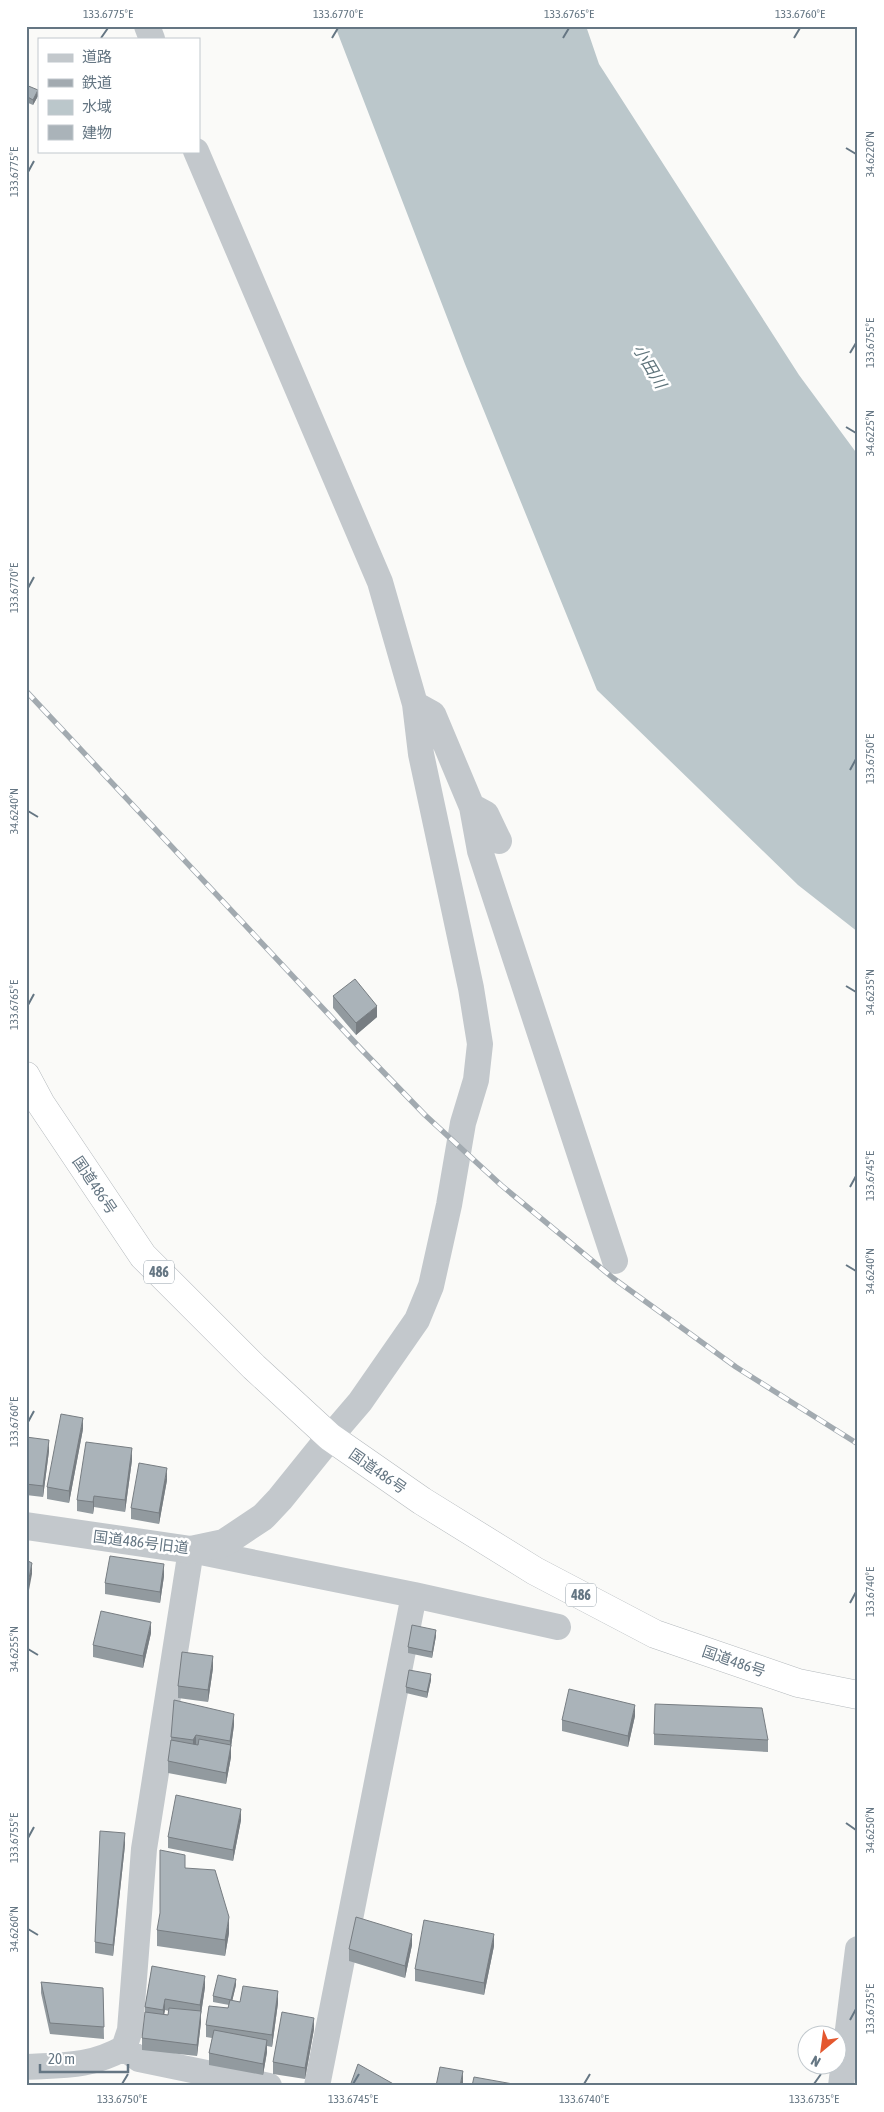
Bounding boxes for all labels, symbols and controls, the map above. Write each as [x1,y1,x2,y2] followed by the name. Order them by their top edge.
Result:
[83,7,133,21] text: 133.6775°E
[313,7,363,21] text: 133.6770°E
[544,7,594,21] text: 133.6765°E
[775,7,825,21] text: 133.6760°E
[38,38,200,152] legend
[82,48,112,65] text: 道路
[82,74,112,91] text: 鉄道
[82,98,112,115] text: 水域
[82,124,112,141] text: 建物
[863,131,877,177] text: 34.6220°N
[7,147,21,197] text: 133.6775°E
[863,318,877,368] text: 133.6755°E
[630,341,671,393] water label: 小田川
[863,410,877,456] text: 34.6225°N
[7,563,21,613] text: 133.6770°E
[863,734,877,784] text: 133.6750°E
[7,788,21,834] text: 34.6240°N
[863,969,877,1015] text: 34.6235°N
[7,980,21,1030] text: 133.6765°E
[863,1151,877,1201] text: 133.6745°E
[69,1153,121,1217] street label: 国道486号
[863,1248,877,1294] text: 34.6240°N
[144,1260,174,1284] road number: 486
[7,1397,21,1447] text: 133.6760°E
[346,1445,410,1497] street label: 国道486号
[92,1528,190,1556] street label: 国道486号旧道
[863,1567,877,1617] text: 133.6740°E
[566,1584,596,1606] road number: 486
[7,1626,21,1672] text: 34.6255°N
[700,1642,768,1680] street label: 国道486号
[863,1807,877,1853] text: 34.6250°N
[7,1813,21,1863] text: 133.6755°E
[7,1906,21,1952] text: 34.6260°N
[863,1984,877,2034] text: 133.6735°E
[796,2024,846,2074] north arrow
[40,2042,128,2074] scale bar
[48,2050,75,2067] text: 20 m
[808,2052,823,2070] text: N
[97,2092,147,2106] text: 133.6750°E
[328,2092,378,2106] text: 133.6745°E
[559,2092,609,2106] text: 133.6740°E
[789,2092,839,2106] text: 133.6735°E

